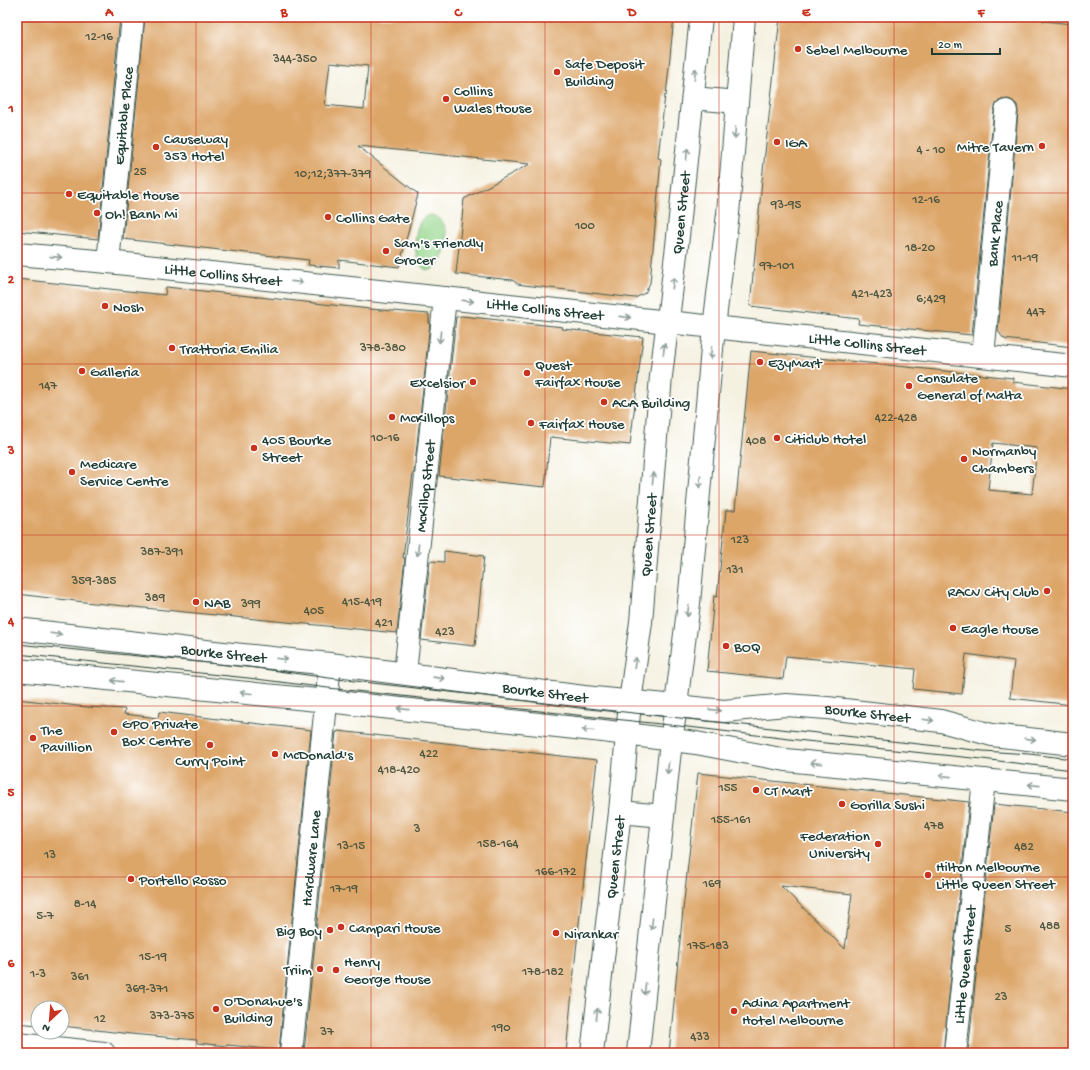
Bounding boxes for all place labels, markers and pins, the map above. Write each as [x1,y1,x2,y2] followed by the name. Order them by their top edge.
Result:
[806,42,908,60] place label: Sebel Melbourne
[793,44,803,54] marker: Sebel Melbourne
[564,56,646,91] place label: Safe Deposit Building
[552,67,562,77] marker: Safe Deposit Building
[454,83,532,118] place label: Collins Wales House
[441,94,451,104] marker: Collins Wales House
[163,131,229,166] place label: Causeway 353 Hotel
[785,135,808,153] place label: IGA
[772,137,782,147] marker: IGA
[957,139,1034,157] place label: Mitre Tavern
[1037,141,1047,151] marker: Mitre Tavern
[151,142,161,152] marker: Causeway 353 Hotel
[77,187,179,205] place label: Equitable House
[64,189,74,199] marker: Equitable House
[105,206,178,224] place label: Oh! Banh Mi
[92,208,102,218] marker: Oh! Banh Mi
[336,210,410,228] place label: Collins Gate
[323,212,333,222] marker: Collins Gate
[394,235,484,270] place label: Sam's Friendly Grocer
[381,246,391,256] marker: Sam's Friendly Grocer
[113,299,144,317] place label: Nosh
[100,301,110,311] marker: Nosh
[179,341,279,359] place label: Trattoria Emilia
[167,343,177,353] marker: Trattoria Emilia
[768,355,823,373] place label: EzyMart
[534,357,621,392] place label: Quest Fairfax House
[755,357,765,367] marker: EzyMart
[90,364,140,382] place label: Galleria
[77,366,87,376] marker: Galleria
[522,368,532,378] marker: Quest Fairfax House
[917,370,1023,405] place label: Consulate General of Malta
[410,375,467,393] place label: Excelsior
[468,377,478,387] marker: Excelsior
[904,381,914,391] marker: Consulate General of Malta
[612,395,690,413] place label: ACA Building
[599,397,609,407] marker: ACA Building
[400,410,455,428] place label: McKillops
[387,412,397,422] marker: McKillops
[538,416,625,434] place label: Fairfax House
[526,418,536,428] marker: Fairfax House
[785,431,866,449] place label: Citiclub Hotel
[262,432,332,467] place label: 405 Bourke Street
[772,433,782,443] marker: Citiclub Hotel
[249,443,259,453] marker: 405 Bourke Street
[972,443,1037,478] place label: Normanby Chambers
[959,454,969,464] marker: Normanby Chambers
[80,456,169,491] place label: Medicare Service Centre
[67,467,77,477] marker: Medicare Service Centre
[947,584,1039,602] place label: RACV City Club
[1042,586,1052,596] marker: RACV City Club
[204,595,231,613] place label: NAB
[191,597,201,607] marker: NAB
[961,621,1039,639] place label: Eagle House
[948,623,958,633] marker: Eagle House
[733,639,761,657] place label: BOQ
[721,641,731,651] marker: BOQ
[121,716,198,751] place label: GPO Private Box Centre
[40,722,92,757] place label: The Pavillion
[109,727,119,737] marker: GPO Private Box Centre
[28,733,38,743] marker: The Pavillion
[205,740,215,750] marker: Curry Point
[283,747,353,765] place label: McDonald's
[270,749,280,759] marker: McDonald's
[175,753,247,771] place label: Curry Point
[764,783,813,801] place label: CT Mart
[751,785,761,795] marker: CT Mart
[850,797,925,815] place label: Gorilla Sushi
[837,799,847,809] marker: Gorilla Sushi
[799,828,871,863] place label: Federation University
[873,839,883,849] marker: Federation University
[936,859,1057,894] place label: Hilton Melbourne Little Queen Street
[923,870,933,880] marker: Hilton Melbourne Little Queen Street
[138,872,227,890] place label: Portello Rosso
[126,874,136,884] marker: Portello Rosso
[349,920,441,938] place label: Campari House
[336,922,346,932] marker: Campari House
[275,923,323,941] place label: Big Boy
[325,925,335,935] marker: Big Boy
[564,926,620,944] place label: Nirankar
[551,928,561,938] marker: Nirankar
[344,954,431,989] place label: Henry George House
[283,962,312,980] place label: Triim
[315,964,325,974] marker: Triim
[331,965,341,975] marker: Henry George House
[223,993,303,1028] place label: O'Donahue's Building
[742,995,851,1030] place label: Adina Apartment Hotel Melbourne
[211,1004,221,1014] marker: O'Donahue's Building
[729,1006,739,1016] marker: Adina Apartment Hotel Melbourne

